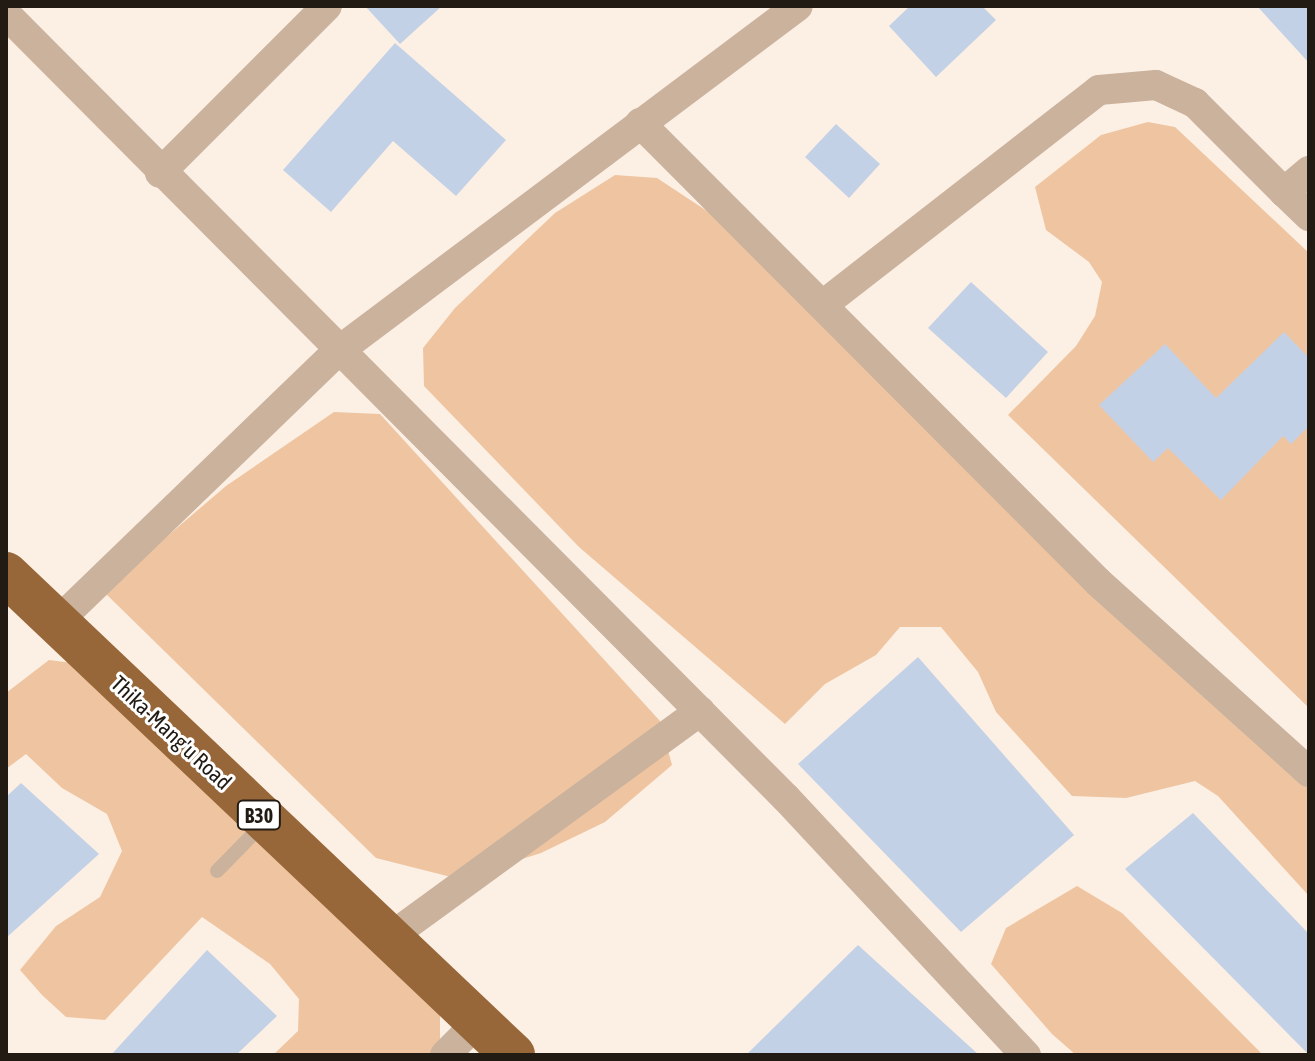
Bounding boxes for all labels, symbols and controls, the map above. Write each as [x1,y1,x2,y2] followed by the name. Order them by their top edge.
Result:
[105,671,237,795] street label: Thika-Mang'u Road
[235,799,283,831] road number: B30

